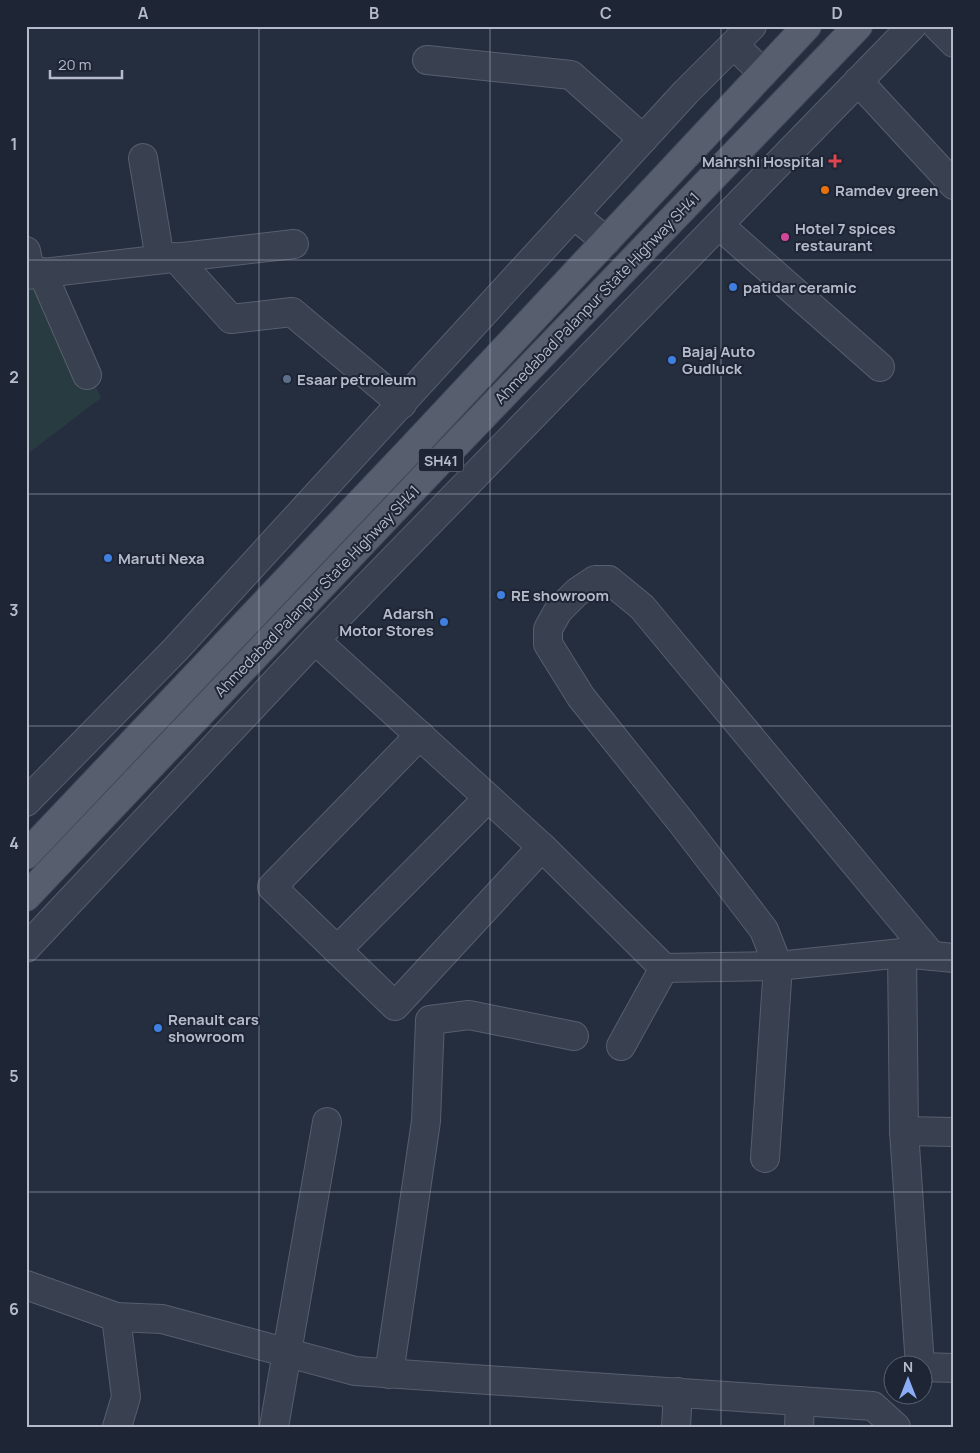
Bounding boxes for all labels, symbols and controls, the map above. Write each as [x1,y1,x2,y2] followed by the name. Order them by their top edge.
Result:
[138,2,149,24] text: A
[369,2,379,24] text: B
[600,2,612,24] text: C
[831,2,843,24] text: D
[50,48,122,80] scale bar
[58,54,91,75] text: 20 m
[10,133,18,155] text: 1
[702,151,824,172] place label: Mahrshi Hospital
[828,154,842,168] marker: Mahrshi Hospital
[835,180,938,201] place label: Ramdev green
[819,184,831,196] marker: Ramdev green
[490,188,704,408] street label: Ahmedabad Palanpur State Highway SH41
[795,218,896,256] place label: Hotel 7 spices restaurant
[779,231,791,243] marker: Hotel 7 spices restaurant
[743,277,857,298] place label: patidar ceramic
[727,281,739,293] marker: patidar ceramic
[682,341,755,379] place label: Bajaj Auto Gudluck
[666,354,678,366] marker: Bajaj Auto Gudluck
[9,366,19,388] text: 2
[297,369,416,390] place label: Esaar petroleum
[281,373,293,385] marker: Esaar petroleum
[418,448,464,472] road number: SH41
[210,481,424,701] street label: Ahmedabad Palanpur State Highway SH41
[118,548,205,569] place label: Maruti Nexa
[102,552,114,564] marker: Maruti Nexa
[511,585,609,606] place label: RE showroom
[495,589,507,601] marker: RE showroom
[9,599,19,621] text: 3
[339,603,434,641] place label: Adarsh Motor Stores
[438,616,450,628] marker: Adarsh Motor Stores
[9,832,19,854] text: 4
[168,1009,259,1047] place label: Renault cars showroom
[152,1022,164,1034] marker: Renault cars showroom
[9,1065,19,1087] text: 5
[9,1298,19,1320] text: 6
[882,1356,932,1406] north arrow
[903,1357,913,1376] text: N

